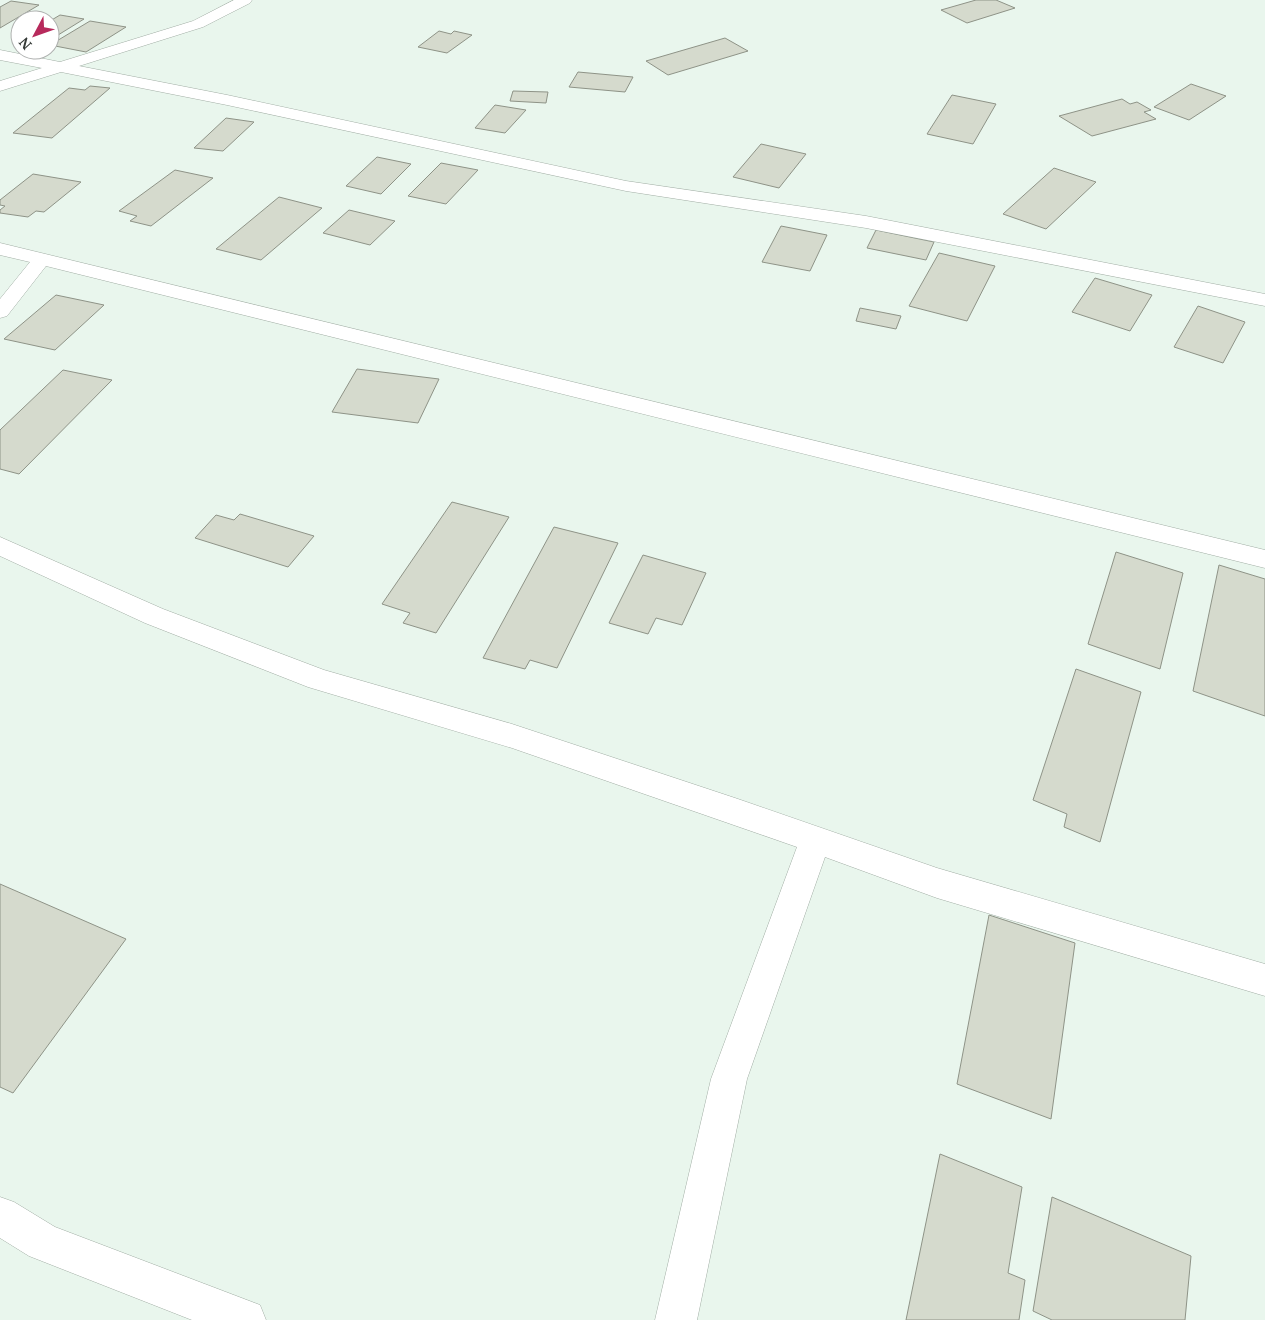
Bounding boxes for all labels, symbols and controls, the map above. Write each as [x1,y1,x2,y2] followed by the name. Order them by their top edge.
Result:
[10,10,60,60] north arrow
[14,33,35,54] text: N

